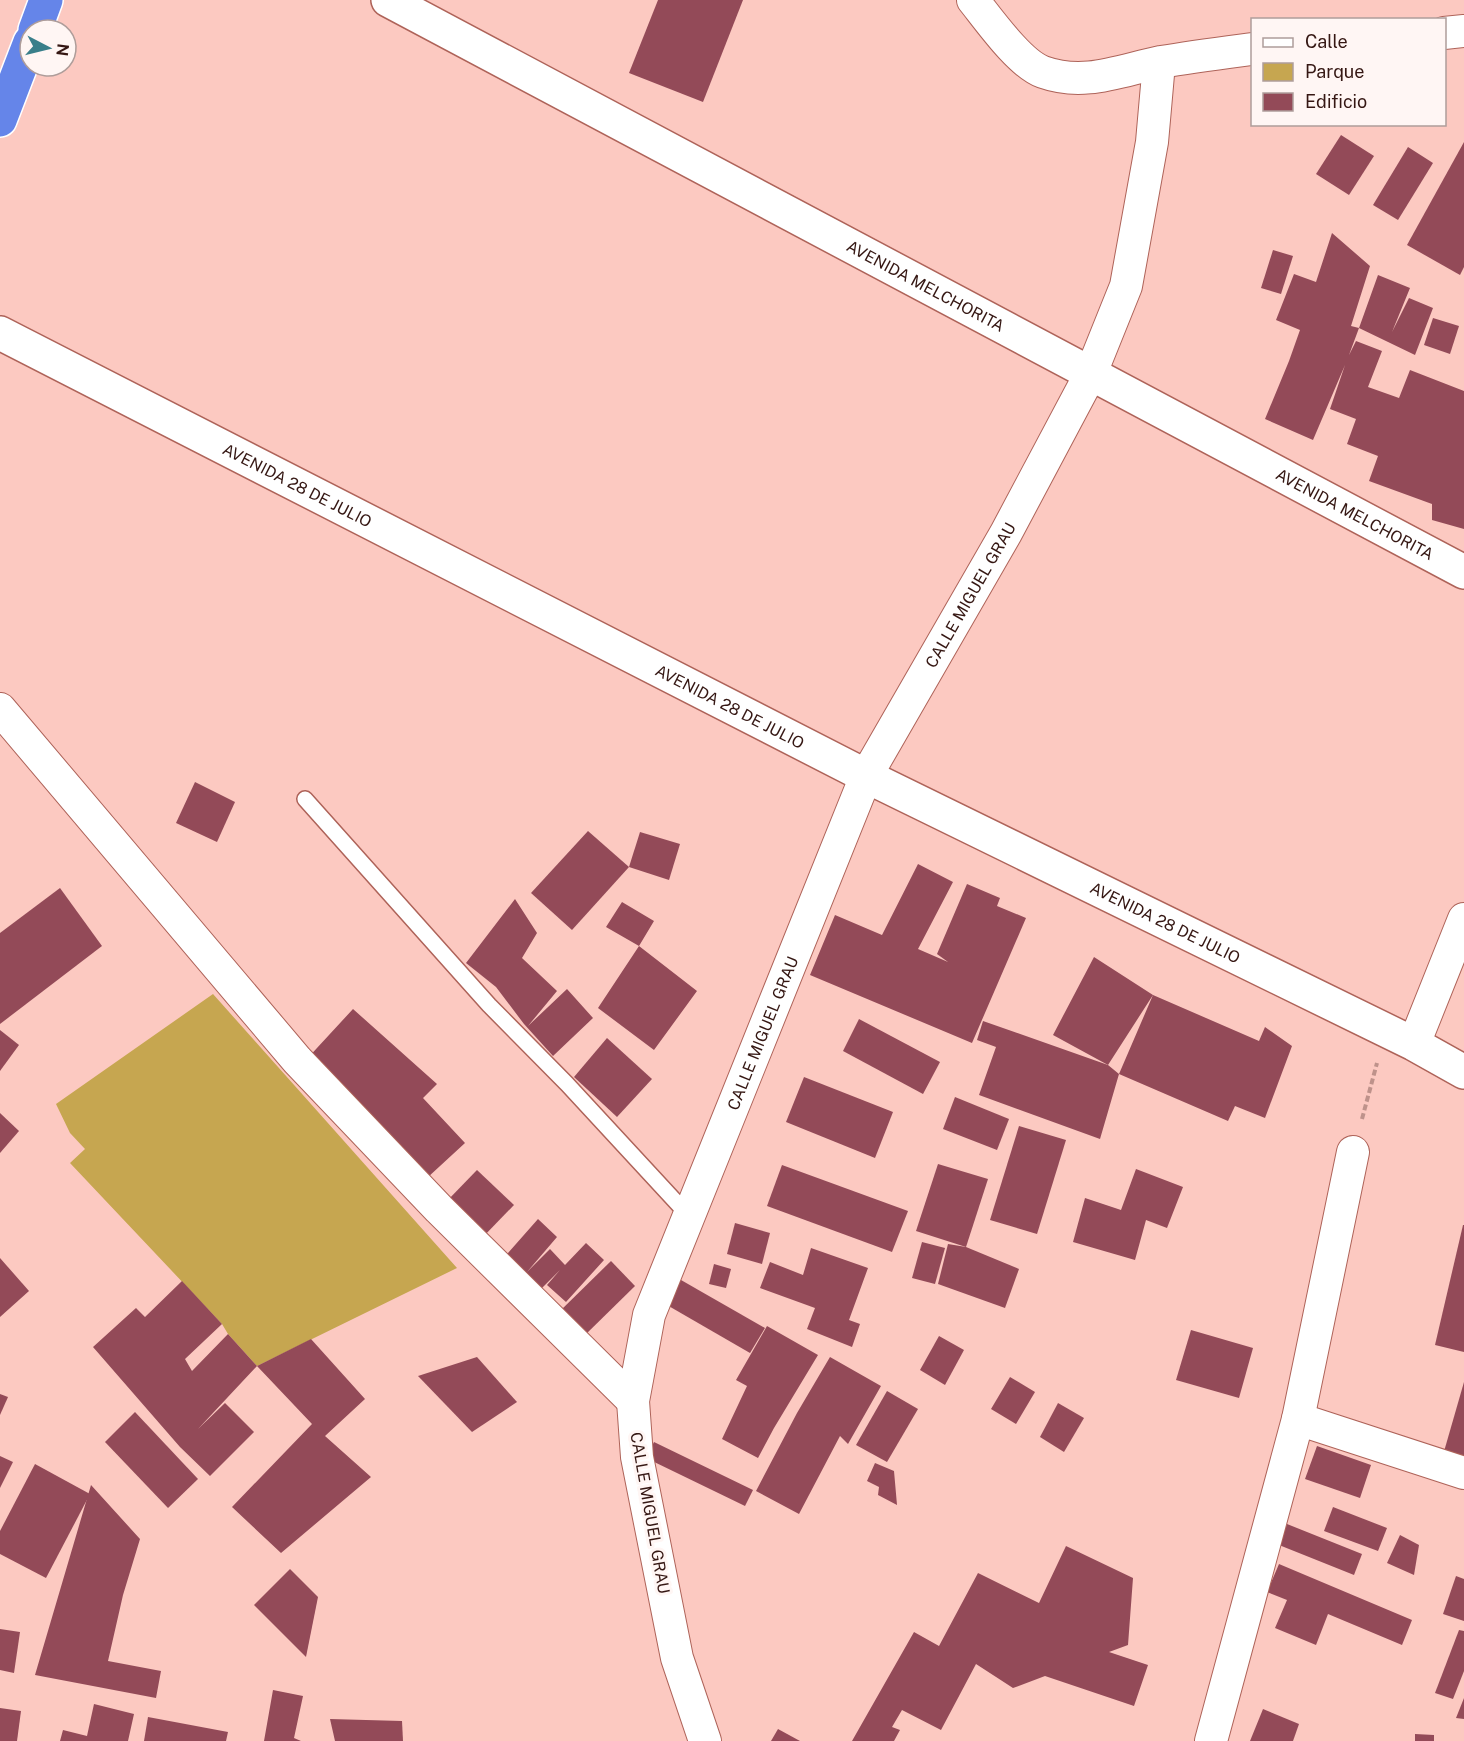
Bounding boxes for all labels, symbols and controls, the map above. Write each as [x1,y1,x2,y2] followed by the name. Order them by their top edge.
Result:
[18,18,78,78] north arrow
[1251,18,1446,126] legend
[1305,31,1348,52] text: Calle
[52,42,73,57] text: N
[1305,61,1365,82] text: Parque
[1305,91,1367,112] text: Edificio
[844,236,1008,336] street label: AVENIDA MELCHORITA
[220,439,375,531] street label: AVENIDA 28 DE JULIO
[1273,464,1437,564] street label: AVENIDA MELCHORITA
[921,519,1019,671] street label: CALLE MIGUEL GRAU
[652,661,808,752] street label: AVENIDA 28 DE JULIO
[1087,878,1243,967] street label: AVENIDA 28 DE JULIO
[723,954,802,1113] street label: CALLE MIGUEL GRAU
[626,1431,674,1595] street label: CALLE MIGUEL GRAU

